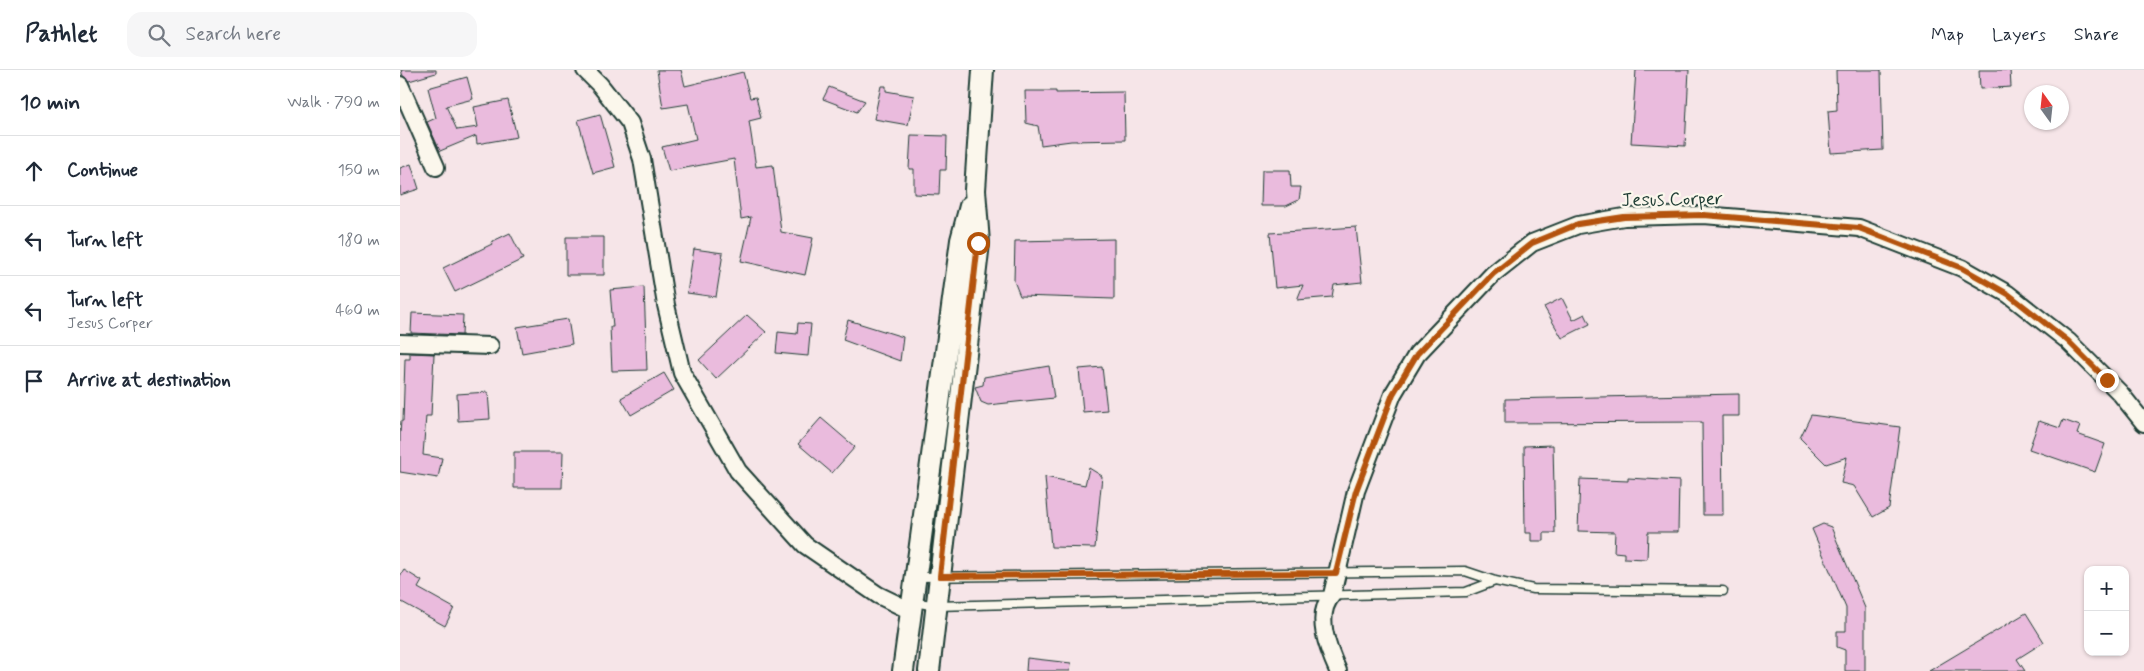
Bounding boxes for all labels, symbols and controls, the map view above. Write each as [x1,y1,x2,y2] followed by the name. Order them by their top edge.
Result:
[127,12,477,57] search box
[25,19,97,50] text: Pathlet
[145,21,173,49] icon: search
[185,22,281,47] text: Search here
[1931,23,1964,47] text: Map
[1992,23,2046,47] text: Layers
[2074,23,2119,47] text: Share
[2024,85,2069,130] north arrow
[20,89,80,117] text: 10 min
[287,92,380,113] text: Walk · 790 m
[20,157,48,185] icon: ahead
[67,158,138,183] text: Continue
[338,160,380,181] text: 150 m
[1621,186,1723,213] street label: Jesus Corper
[20,227,48,255] icon: left
[67,228,143,253] text: Turn left
[337,230,380,251] text: 180 m
[967,232,990,255] route start
[67,288,143,313] text: Turn left
[20,297,48,325] icon: left
[335,300,380,321] text: 460 m
[67,313,153,334] text: Jesus Corper
[20,367,48,395] icon: arrive
[67,368,231,393] text: Arrive at destination
[2096,369,2119,392] route end
[2084,566,2129,656] map controls
[2084,566,2129,611] button: +
[2084,611,2129,656] button: −

